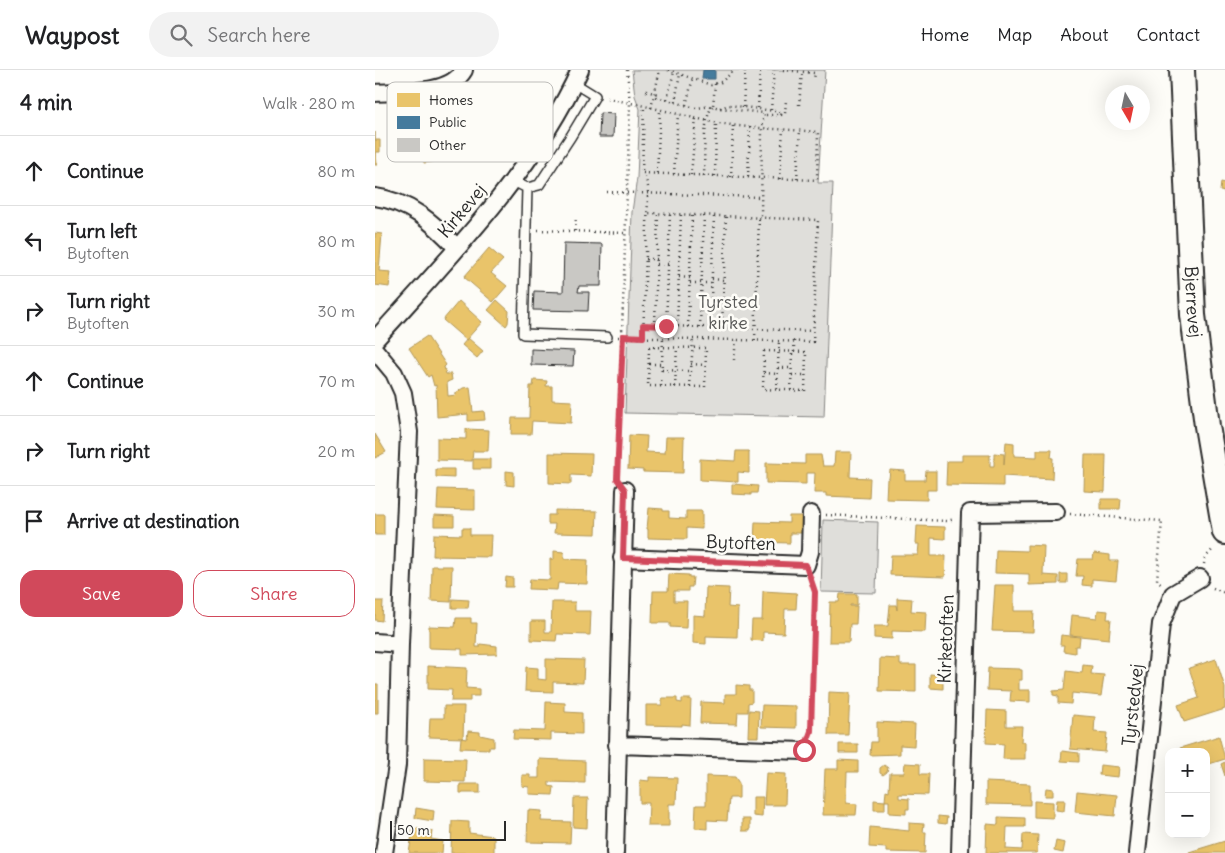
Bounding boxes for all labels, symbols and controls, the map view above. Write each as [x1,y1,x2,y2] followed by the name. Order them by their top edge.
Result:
[149,12,499,57] search box
[25,20,119,50] text: Waypost
[167,21,195,49] icon: search
[207,23,310,47] text: Search here
[921,23,969,46] text: Home
[997,23,1032,46] text: Map
[1060,23,1108,46] text: About
[1136,23,1200,46] text: Contact
[387,82,553,162] legend
[1105,85,1150,130] north arrow
[20,89,72,116] text: 4 min
[429,91,473,109] text: Homes
[263,93,355,113] text: Walk · 280 m
[429,113,467,131] text: Public
[429,136,466,154] text: Other
[20,157,48,185] icon: ahead
[67,159,144,183] text: Continue
[317,161,355,181] text: 80 m
[432,179,491,242] street label: Kirkevej
[67,219,137,243] text: Turn left
[20,227,48,255] icon: left
[317,231,355,251] text: 80 m
[67,243,129,263] text: Bytoften
[1180,265,1208,339] street label: Bjerrevej
[67,289,150,313] text: Turn right
[698,290,758,334] park label: Tyrsted kirke
[20,297,48,325] icon: right
[318,301,355,321] text: 30 m
[67,313,129,333] text: Bytoften
[655,315,678,338] route end
[20,367,48,395] icon: ahead
[67,369,144,393] text: Continue
[319,371,355,391] text: 70 m
[20,437,48,465] icon: right
[67,439,150,463] text: Turn right
[318,441,355,461] text: 20 m
[20,507,48,535] icon: arrive
[67,509,240,533] text: Arrive at destination
[706,530,776,555] street label: Bytoften
[20,570,183,617] button: Save
[193,570,355,617] button: Share
[932,594,959,684] street label: Kirketoften
[1117,663,1148,747] street label: Tyrstedvej
[793,739,816,762] route start
[1165,748,1210,838] map controls
[1165,748,1210,793] button: +
[1165,793,1210,838] button: −
[390,818,506,841] scale bar
[397,821,430,839] text: 50 m

